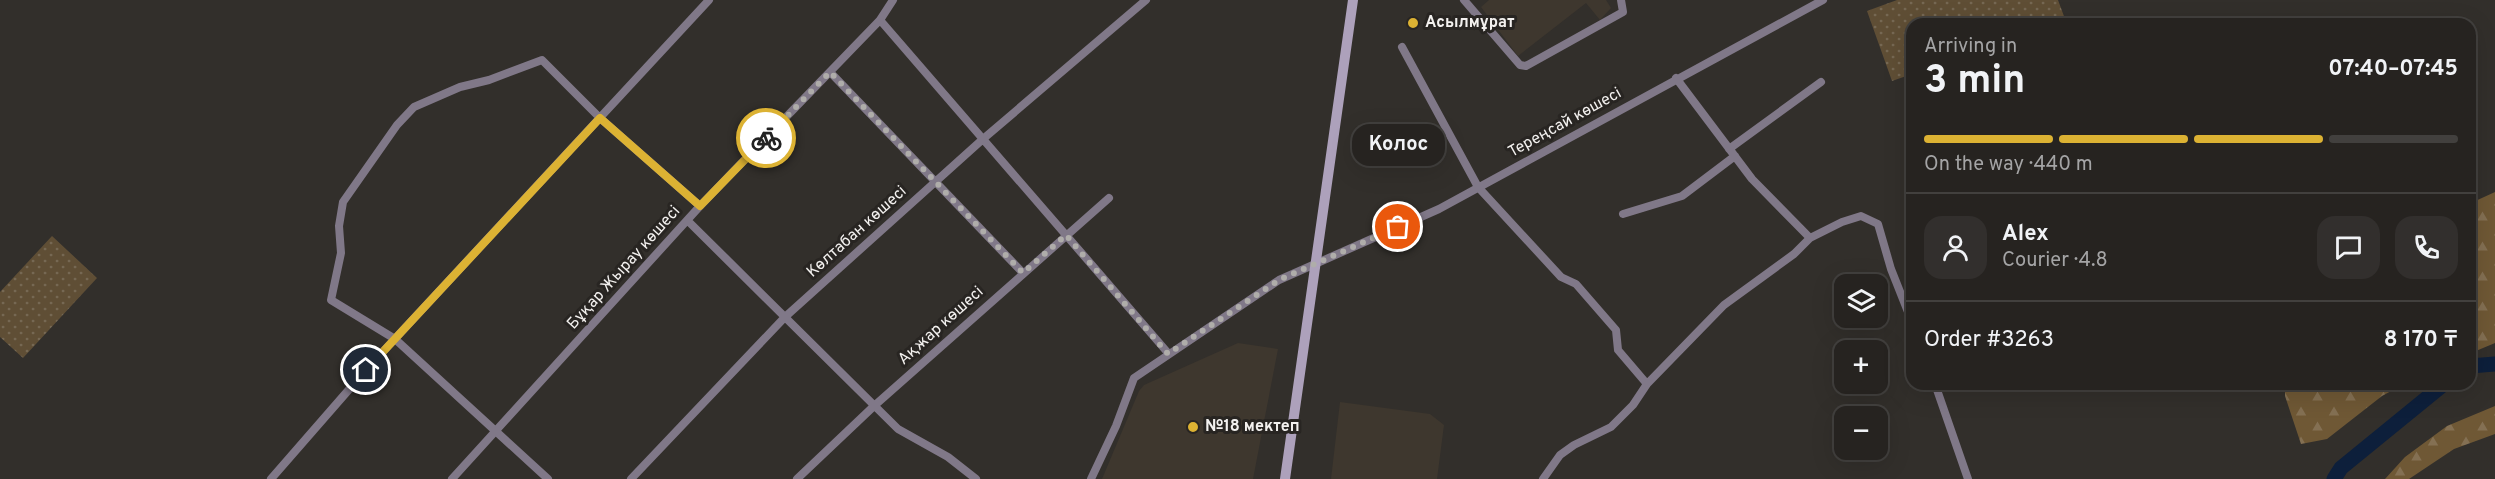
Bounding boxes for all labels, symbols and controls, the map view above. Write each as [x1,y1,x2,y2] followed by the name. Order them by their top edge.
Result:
[1425,13,1515,33] place label: Асылмұрат
[1406,16,1420,30] marker: Асылмұрат
[1924,34,2017,60] text: Arriving in
[2328,56,2458,83] text: 07:40–07:45
[1924,58,2025,107] text: 3 min
[1505,84,1625,162] street label: Тереңсай көшесі
[736,108,796,168] courier
[750,122,783,155] icon: bike
[1352,125,1444,167] callout: Колос
[1369,132,1428,158] text: Колос
[1924,152,2093,178] text: On the way · 440 m
[803,182,911,282] street label: Көлтабан көшесі
[1372,201,1423,252] pin
[563,202,685,334] street label: Бұқар Жырау көшесі
[1381,210,1414,243] icon: bag
[1924,216,1987,279] button: person
[2317,216,2380,279] button: chat
[2395,216,2458,279] button: phone
[2002,221,2049,248] text: Alex
[2002,248,2108,274] text: Courier · 4.8
[1834,274,1888,460] map controls
[1834,274,1888,328] button: layers
[894,282,988,370] street label: Ақжар көшесі
[1924,327,2054,354] text: Order #3263
[2384,327,2458,354] text: 8 170 ₸
[1834,340,1888,394] button: +
[340,344,391,395] pin
[349,353,382,386] icon: home
[1834,406,1888,460] button: −
[1205,417,1300,437] place label: №18 мектеп
[1186,420,1200,434] marker: №18 мектеп

